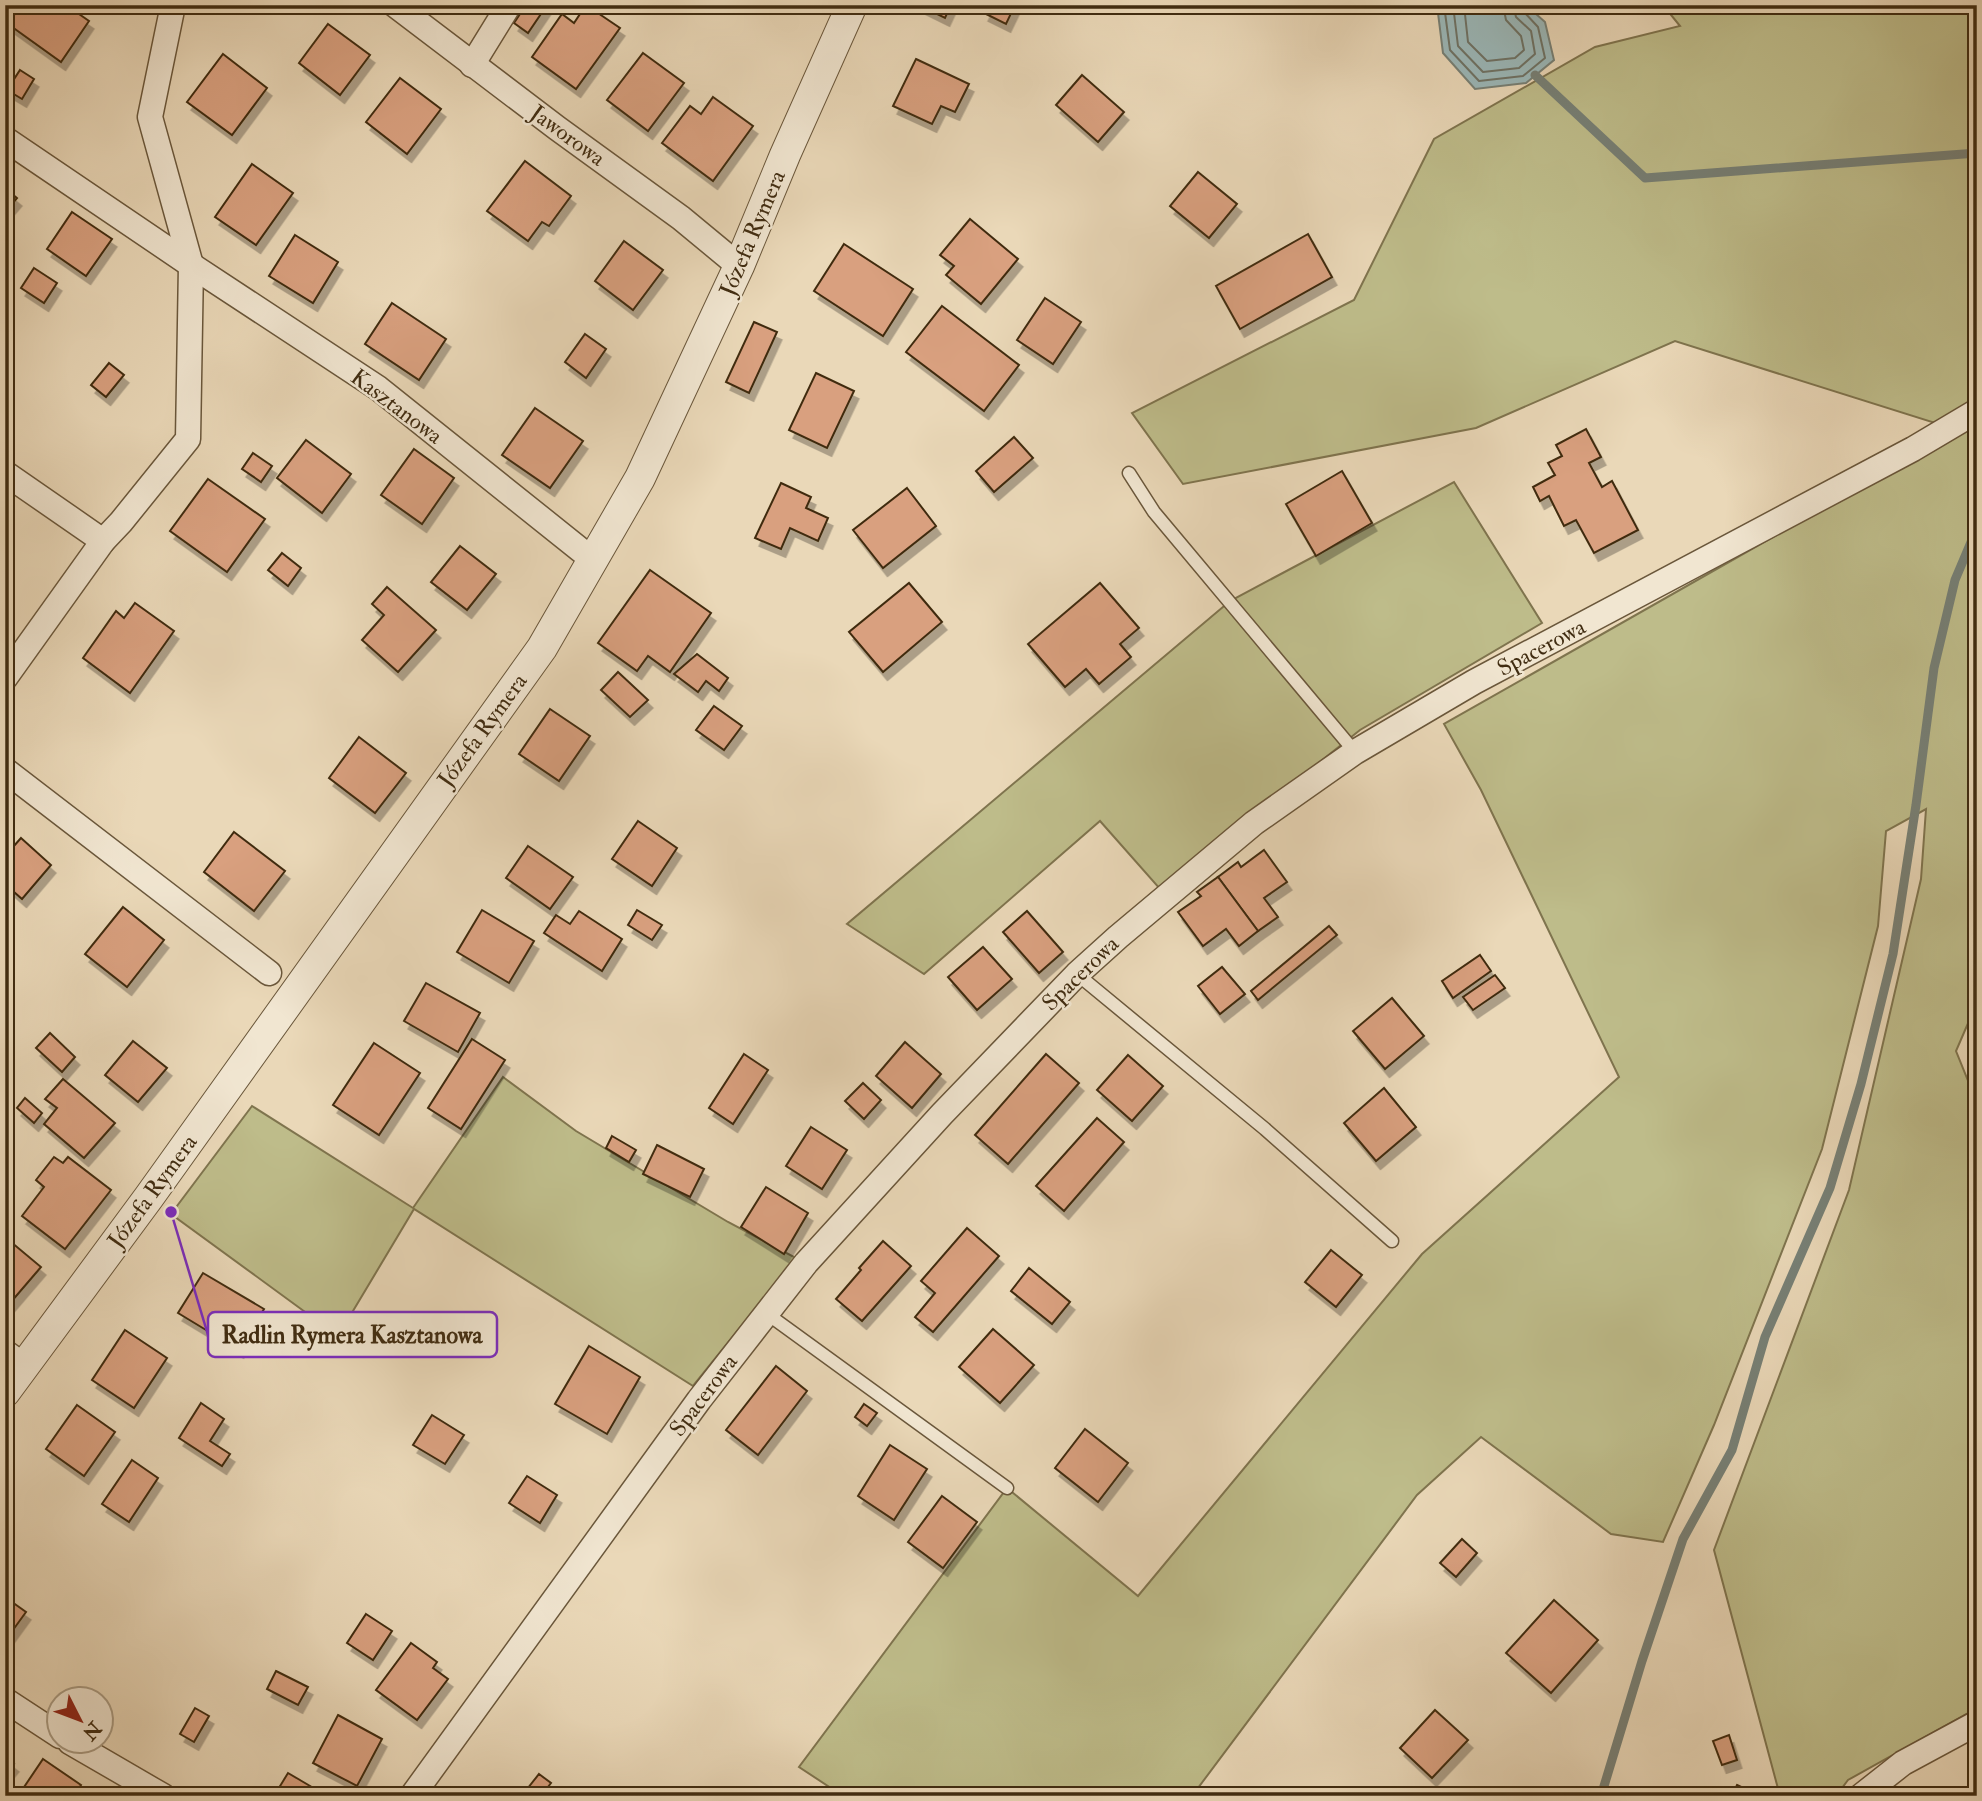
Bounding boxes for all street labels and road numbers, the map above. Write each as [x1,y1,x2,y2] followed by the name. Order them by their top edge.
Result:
[524,98,612,173] street label: Jaworowa
[713,165,792,301] street label: Józefa Rymera
[345,362,449,451] street label: Kasztanowa
[1492,612,1591,684] street label: Spacerowa
[431,667,534,794] street label: Józefa Rymera
[1036,929,1126,1018] street label: Spacerowa
[101,1128,204,1255] street label: Józefa Rymera
[663,1348,745,1443] street label: Spacerowa

